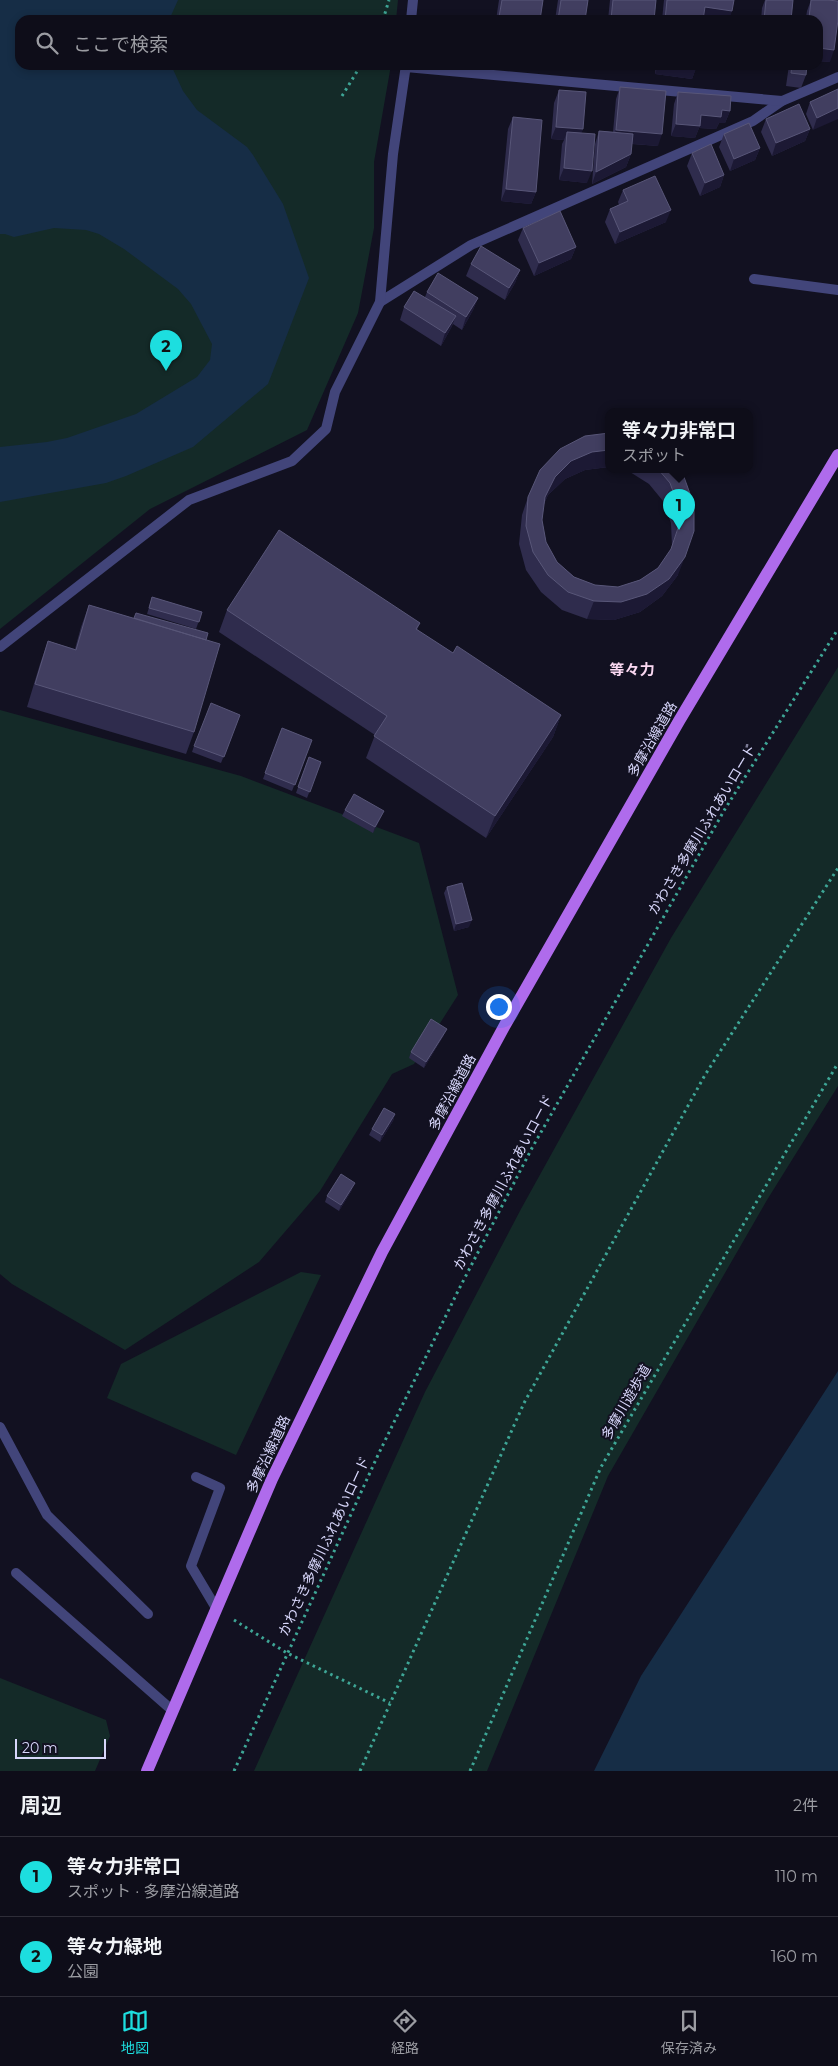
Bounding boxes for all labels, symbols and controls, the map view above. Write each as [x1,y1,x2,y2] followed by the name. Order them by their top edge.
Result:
[15,15,823,70] search box
[33,29,61,57] icon: search
[73,33,168,56] text: ここで検索
[150,330,182,371] pin: 2
[605,408,753,473] popup
[622,419,736,442] text: 等々力非常口
[622,446,686,465] text: スポット
[663,489,695,530] pin: 1
[609,660,655,679] district label: 等々力
[623,698,681,780] street label: 多摩沿線道路
[644,740,760,918] street label: かわさき多摩川ふれあいロード
[486,994,512,1020] your location
[424,1051,480,1133] street label: 多摩沿線道路
[449,1091,557,1273] street label: かわさき多摩川ふれあいロード
[597,1361,655,1443] street label: 多摩川遊歩道
[242,1412,294,1496] street label: 多摩沿線道路
[274,1453,374,1639] street label: かわさき多摩川ふれあいロード
[15,1736,106,1759] scale bar
[22,1739,58,1757] text: 20 m
[20,1793,62,1818] text: 周辺
[793,1796,818,1815] text: 2件
[67,1855,181,1878] text: 等々力非常口
[33,1867,39,1886] text: 1
[775,1867,818,1886] text: 110 m
[67,1882,239,1901] text: スポット · 多摩沿線道路
[67,1935,162,1958] text: 等々力緑地
[31,1947,41,1966] text: 2
[771,1947,818,1966] text: 160 m
[67,1962,99,1981] text: 公園
[121,2007,149,2057] tab: 地図
[391,2007,419,2057] tab: 経路
[661,2007,717,2057] tab: 保存済み

